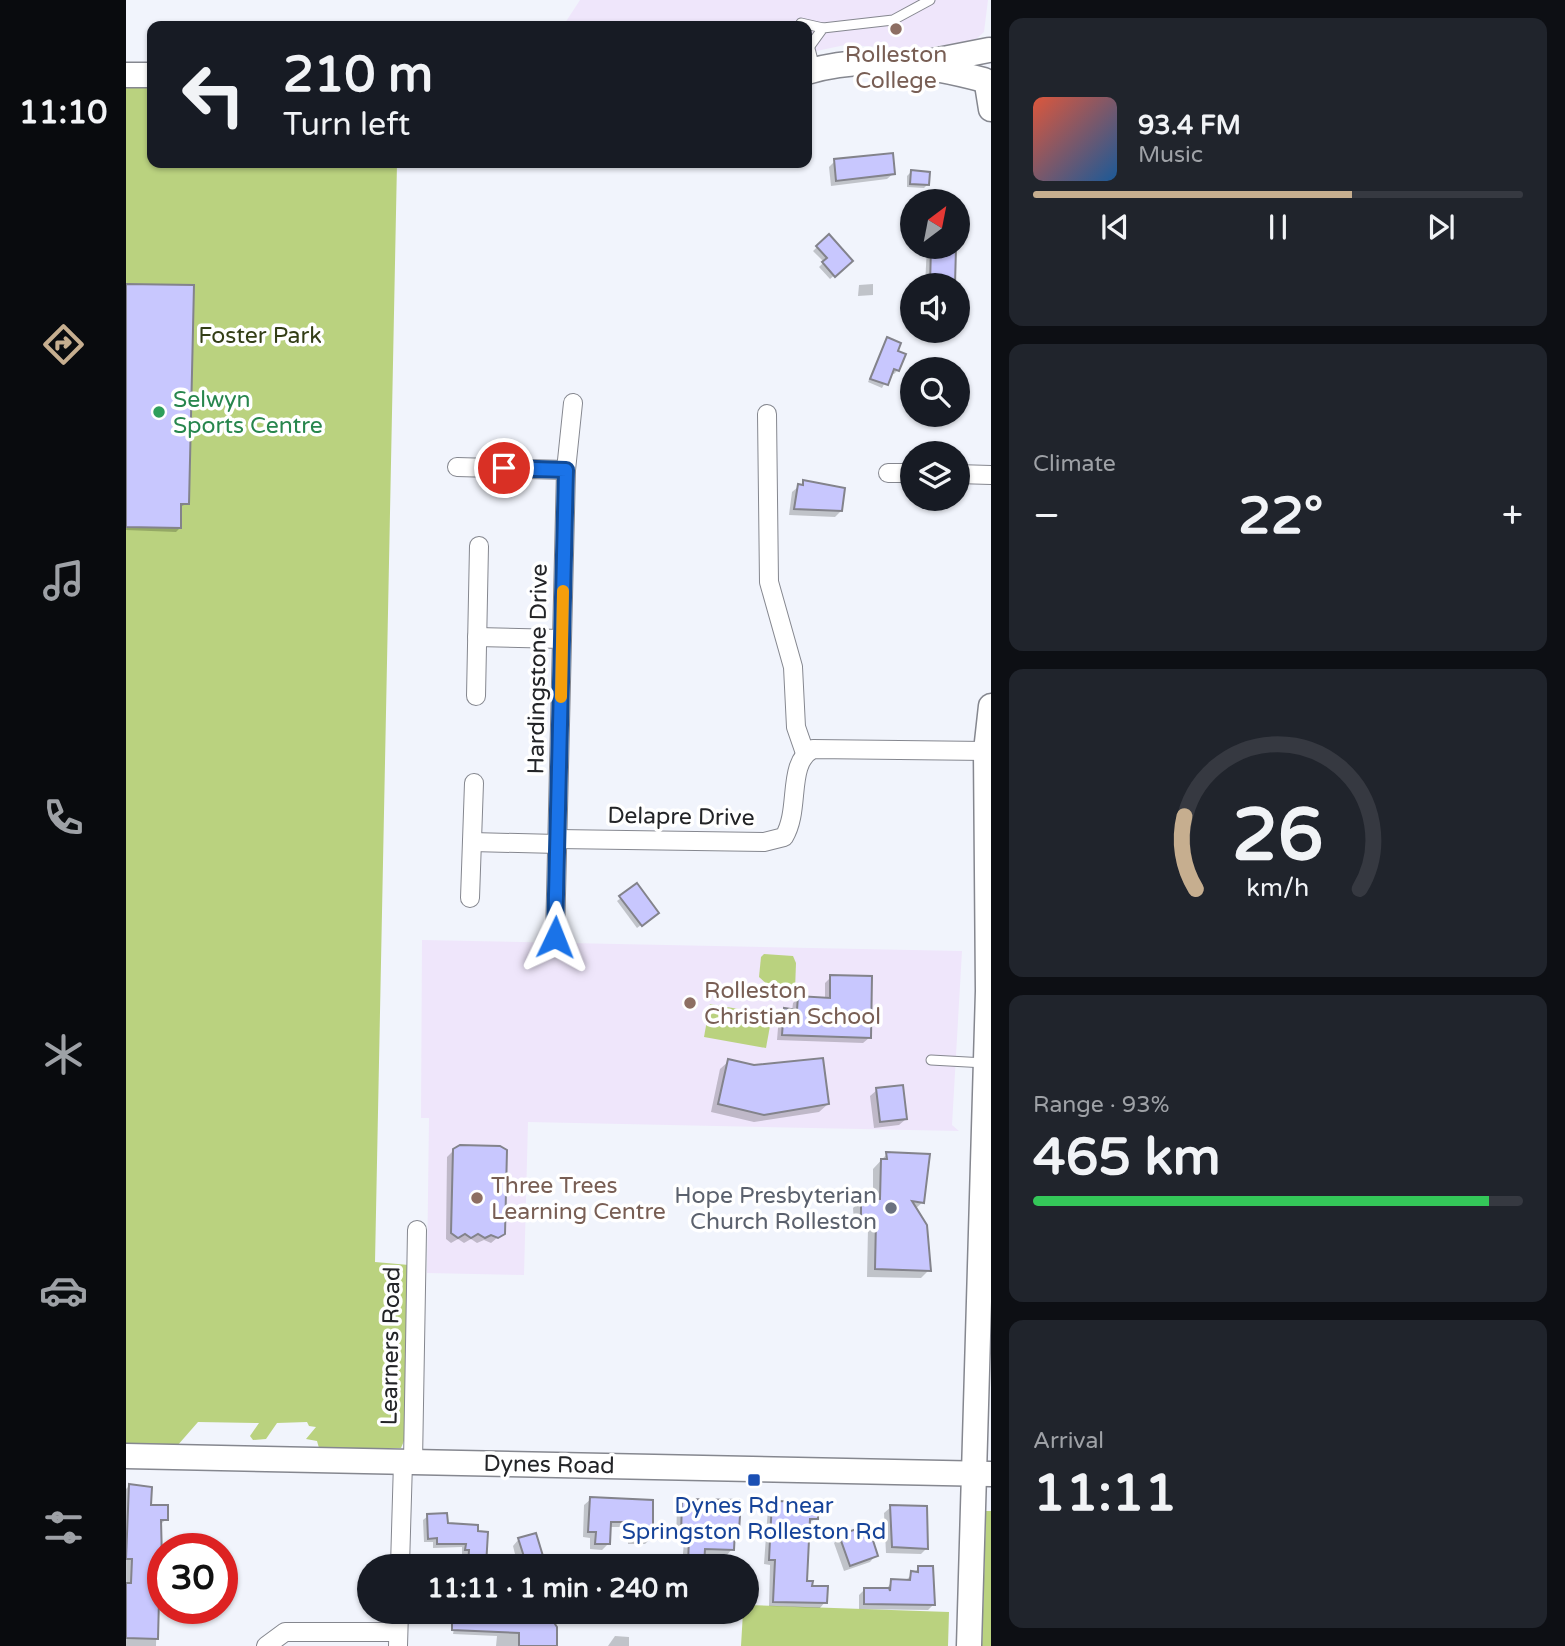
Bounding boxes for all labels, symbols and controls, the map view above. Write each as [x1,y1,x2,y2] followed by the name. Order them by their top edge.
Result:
[888,21,904,37] marker: Rolleston College
[845,41,947,95] place label: Rolleston College
[283,46,433,105] text: 210 m
[168,49,259,140] icon: left
[19,94,107,132] text: 11:10
[283,106,410,144] text: Turn left
[1138,110,1241,141] text: 93.4 FM
[1138,141,1203,169] text: Music
[900,189,970,259] north arrow
[900,189,970,511] map controls
[1096,208,1134,246] icon: previous
[1259,208,1297,246] icon: pause
[1422,208,1460,246] icon: next
[900,273,970,343] button: sound
[39,320,88,369] icon: directions
[198,322,322,350] park label: Foster Park
[900,357,970,427] button: search
[173,386,323,440] place label: Selwyn Sports Centre
[151,404,167,420] marker: Selwyn Sports Centre
[474,438,534,498] pin
[900,441,970,511] button: layers
[485,449,523,487] icon: arrive
[1033,450,1116,478] text: Climate
[1238,485,1323,548] text: 22°
[1033,493,1060,539] text: −
[1502,493,1523,539] text: +
[39,556,88,605] icon: music
[522,563,554,775] street label: Hardingstone Drive
[1232,792,1324,880] text: 26
[39,793,88,842] icon: phone
[607,802,755,832] street label: Delapre Drive
[1247,873,1309,903] text: km/h
[518,900,592,974] position arrow
[704,977,881,1031] place label: Rolleston Christian School
[682,995,698,1011] marker: Rolleston Christian School
[39,1030,88,1079] icon: climate
[1033,1091,1169,1119] text: Range · 93%
[1033,1126,1221,1189] text: 465 km
[491,1172,666,1226] place label: Three Trees Learning Centre
[674,1182,877,1236] place label: Hope Presbyterian Church Rolleston
[469,1190,485,1206] marker: Three Trees Learning Centre
[883,1200,899,1216] marker: Hope Presbyterian Church Rolleston
[39,1266,88,1315] icon: car
[376,1266,406,1426] street label: Learners Road
[1033,1427,1104,1455] text: Arrival
[483,1450,615,1480] street label: Dynes Road
[1033,1462,1177,1525] text: 11:11
[746,1472,762,1488] marker: Dynes Rd near Springston Rolleston Rd
[622,1492,886,1546] place label: Dynes Rd near Springston Rolleston Rd
[39,1503,88,1552] icon: filters
[147,1533,238,1624] speed limit sign: 30
[427,1573,689,1604] text: 11:11 · 1 min · 240 m

